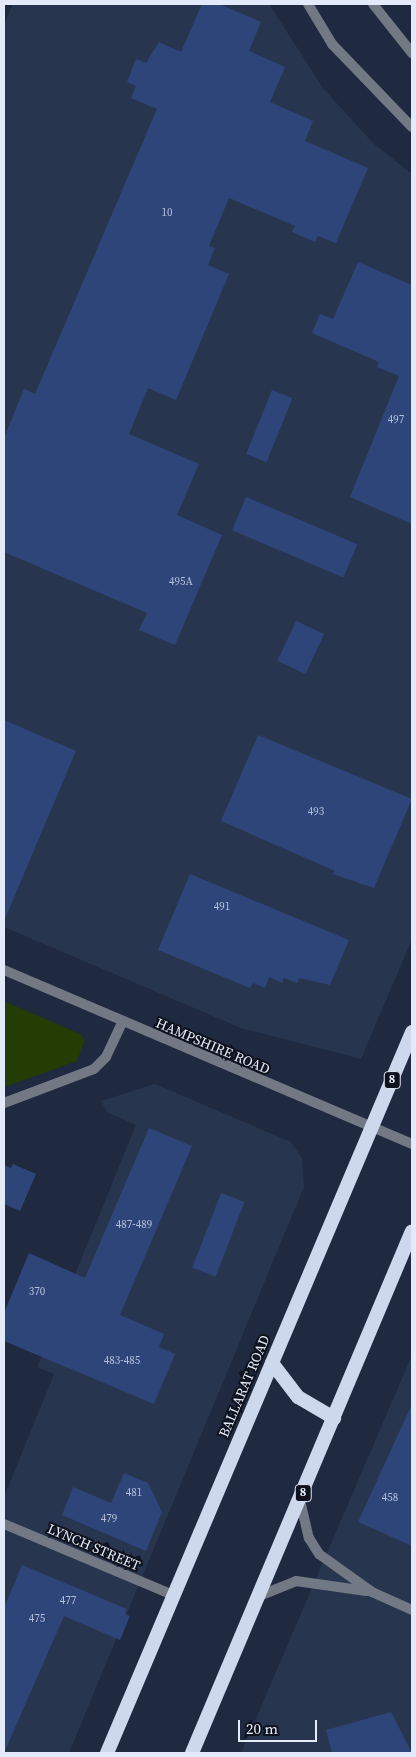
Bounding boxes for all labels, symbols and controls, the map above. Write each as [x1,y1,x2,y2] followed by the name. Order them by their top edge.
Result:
[162,206,172,220] house number: 10
[388,413,404,427] house number: 497
[169,575,193,589] house number: 495A
[308,805,324,819] house number: 493
[214,900,230,914] house number: 491
[153,1014,273,1078] street label: HAMPSHIRE ROAD
[383,1070,401,1090] road number: 8
[116,1218,152,1232] house number: 487-489
[29,1285,45,1299] house number: 370
[215,1332,273,1440] street label: BALLARAT ROAD
[104,1354,140,1368] house number: 483-485
[294,1484,312,1502] road number: 8
[126,1486,142,1500] house number: 481
[382,1491,398,1505] house number: 458
[101,1512,117,1526] house number: 479
[45,1520,143,1574] street label: LYNCH STREET
[60,1594,76,1608] house number: 477
[29,1612,45,1626] house number: 475
[241,1710,320,1742] scale bar
[246,1718,278,1739] text: 20 m

